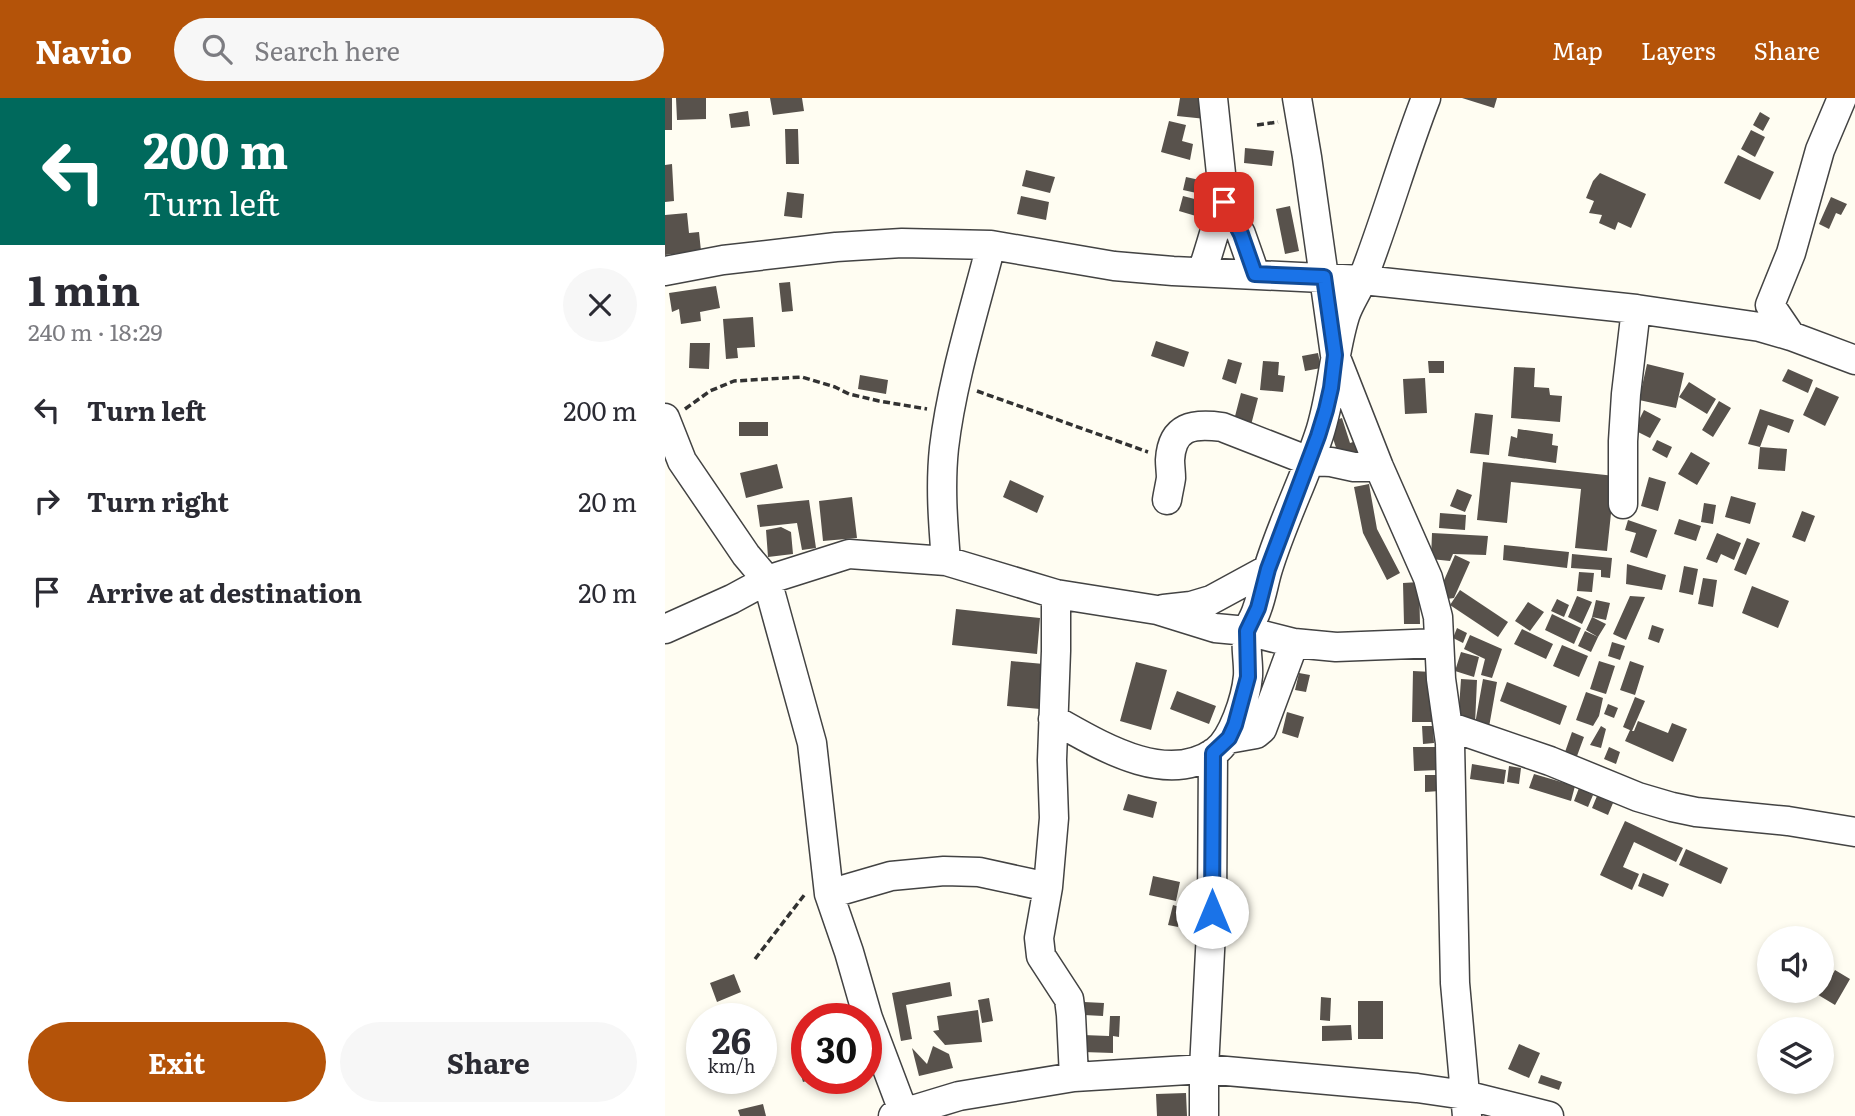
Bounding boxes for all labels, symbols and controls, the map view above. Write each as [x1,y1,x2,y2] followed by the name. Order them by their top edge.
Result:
[174,18,664,81] search box
[35,25,132,74] text: Navio
[198,30,236,68] icon: search
[254,30,400,69] text: Search here
[1552,32,1603,67] text: Map
[1641,32,1715,67] text: Layers
[1753,32,1820,67] text: Share
[143,111,288,184] text: 200 m
[28,126,119,217] icon: left
[1194,172,1254,232] pin
[143,178,280,226] text: Turn left
[1205,183,1243,221] icon: arrive
[28,257,140,319] text: 1 min
[563,268,637,342] button: close
[28,314,163,348] text: 240 m · 18:29
[87,390,206,429] text: Turn left
[563,390,637,429] text: 200 m
[28,391,66,429] icon: left
[87,481,229,520] text: Turn right
[578,481,637,520] text: 20 m
[28,482,66,520] icon: right
[87,572,362,611] text: Arrive at destination
[578,572,637,611] text: 20 m
[28,573,66,611] icon: arrive
[1175,875,1249,949] position arrow
[1757,926,1834,1094] map controls
[1757,926,1834,1003] button: sound
[791,1003,882,1094] speed limit sign: 30
[712,1013,751,1065] text: 26
[1757,1017,1834,1094] button: layers
[28,1022,326,1102] button: Exit
[340,1022,637,1102] button: Share
[708,1052,755,1079] text: km/h

